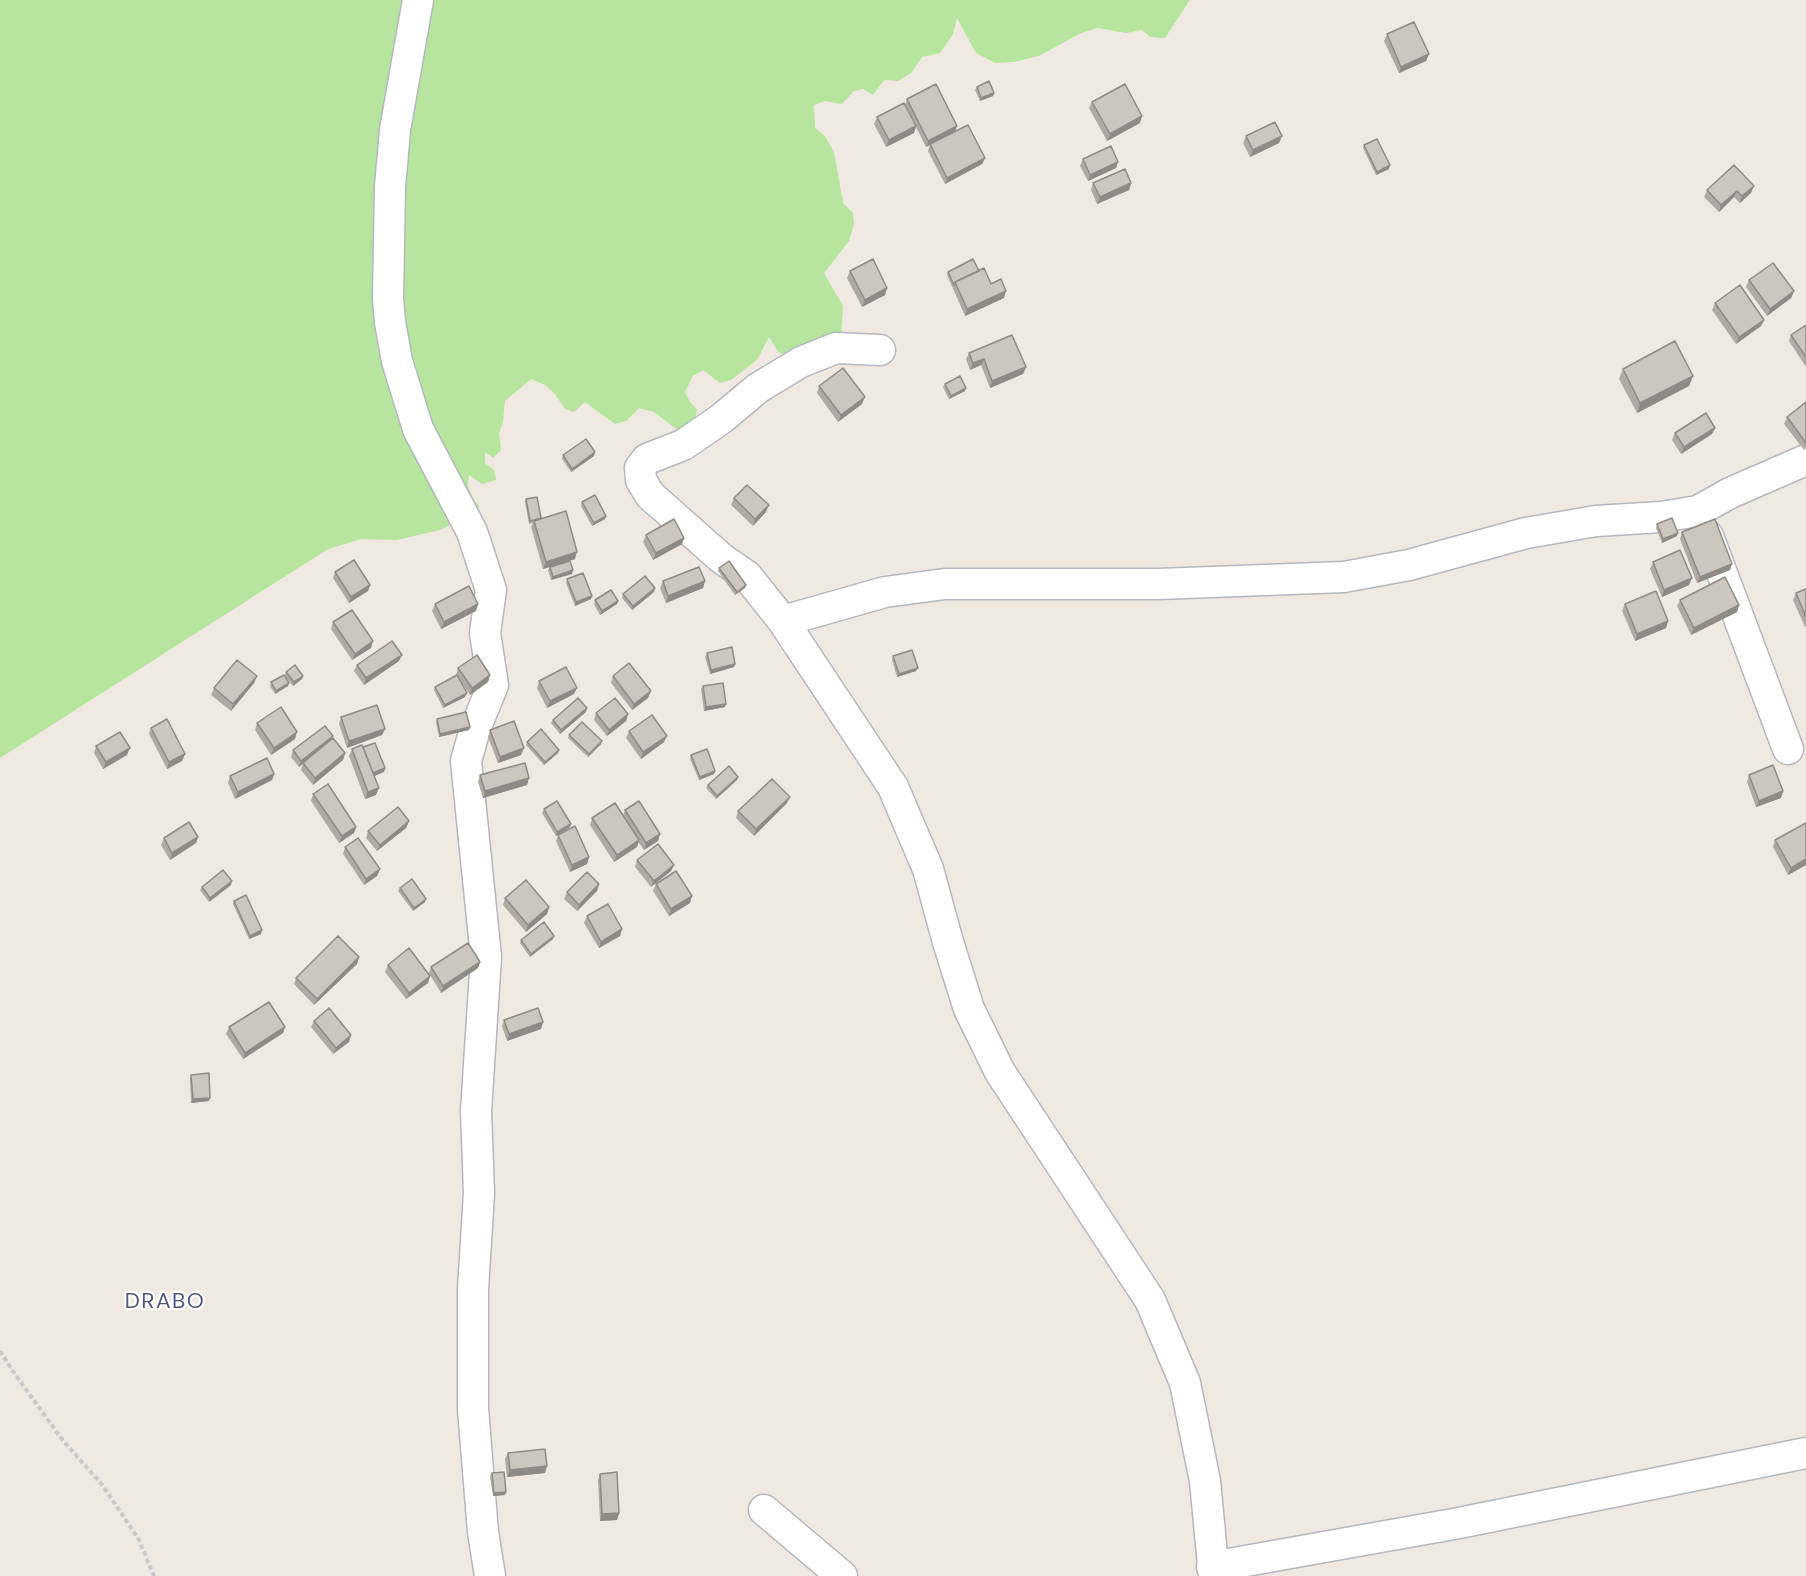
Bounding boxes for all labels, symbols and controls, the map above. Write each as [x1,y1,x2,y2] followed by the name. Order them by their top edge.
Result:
[125,1289,205,1315] district label: DRABO

